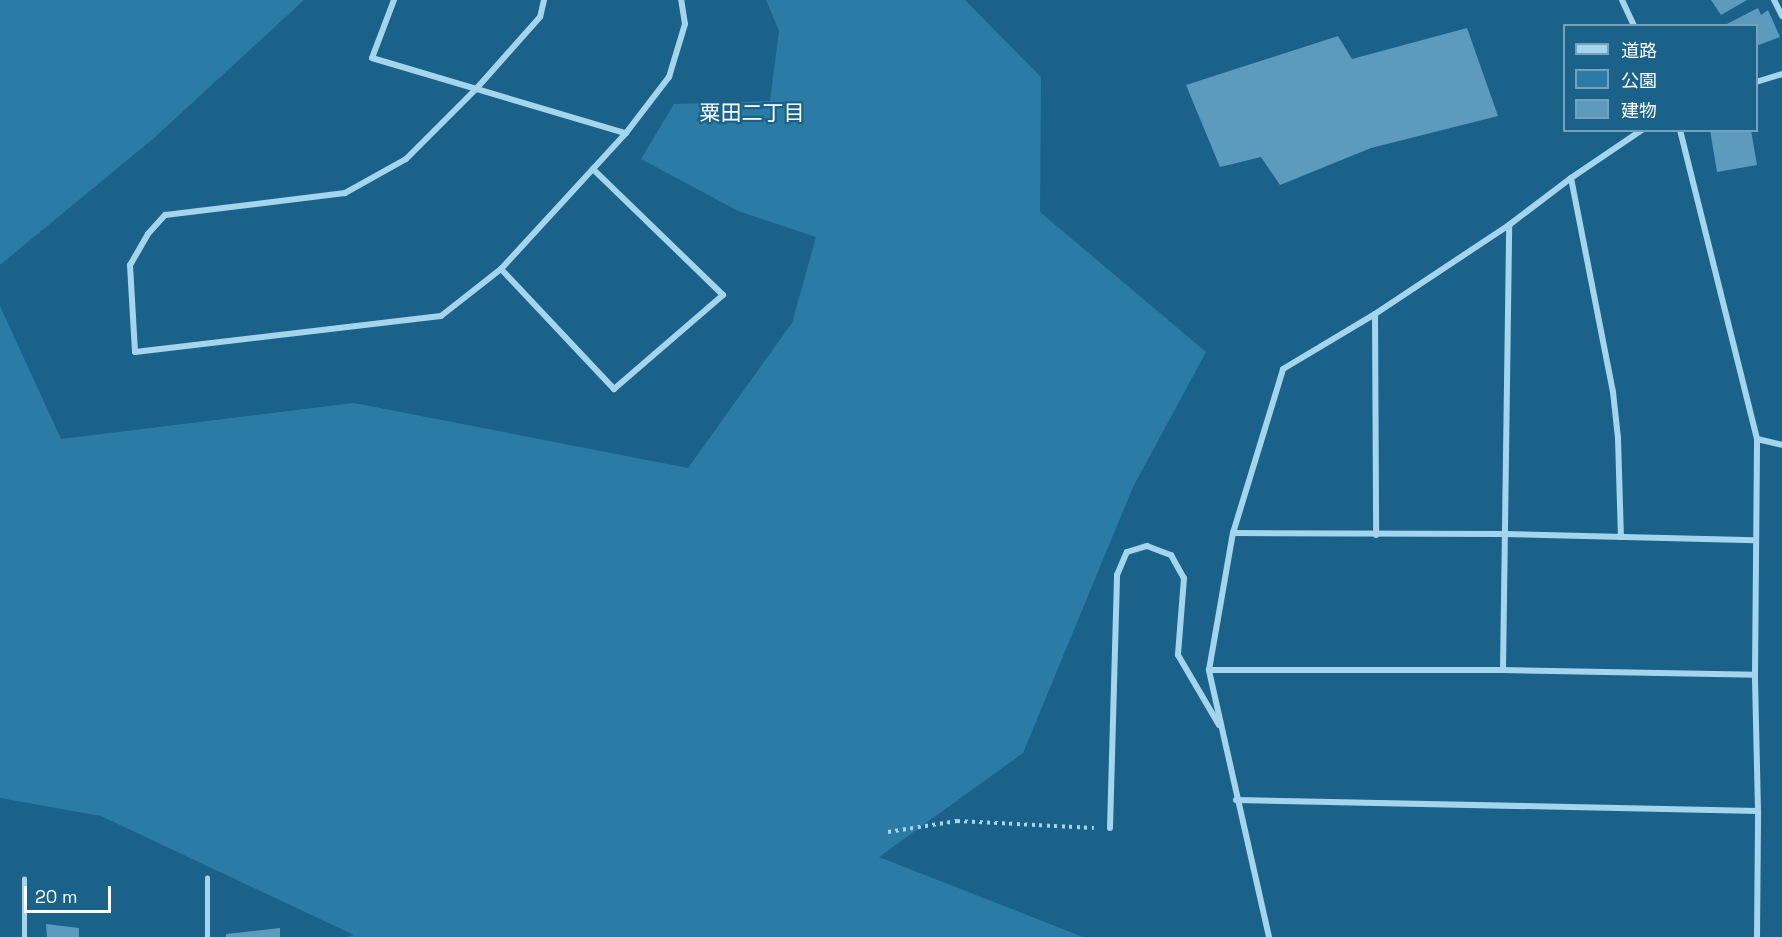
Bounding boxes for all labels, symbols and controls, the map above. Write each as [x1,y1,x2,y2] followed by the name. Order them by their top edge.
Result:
[1563,24,1758,132] legend
[1621,39,1657,62] text: 道路
[1621,69,1657,92] text: 公園
[1621,99,1657,122] text: 建物
[700,100,804,126] district label: 粟田二丁目
[27,874,114,912] scale bar
[35,885,78,908] text: 20 m

